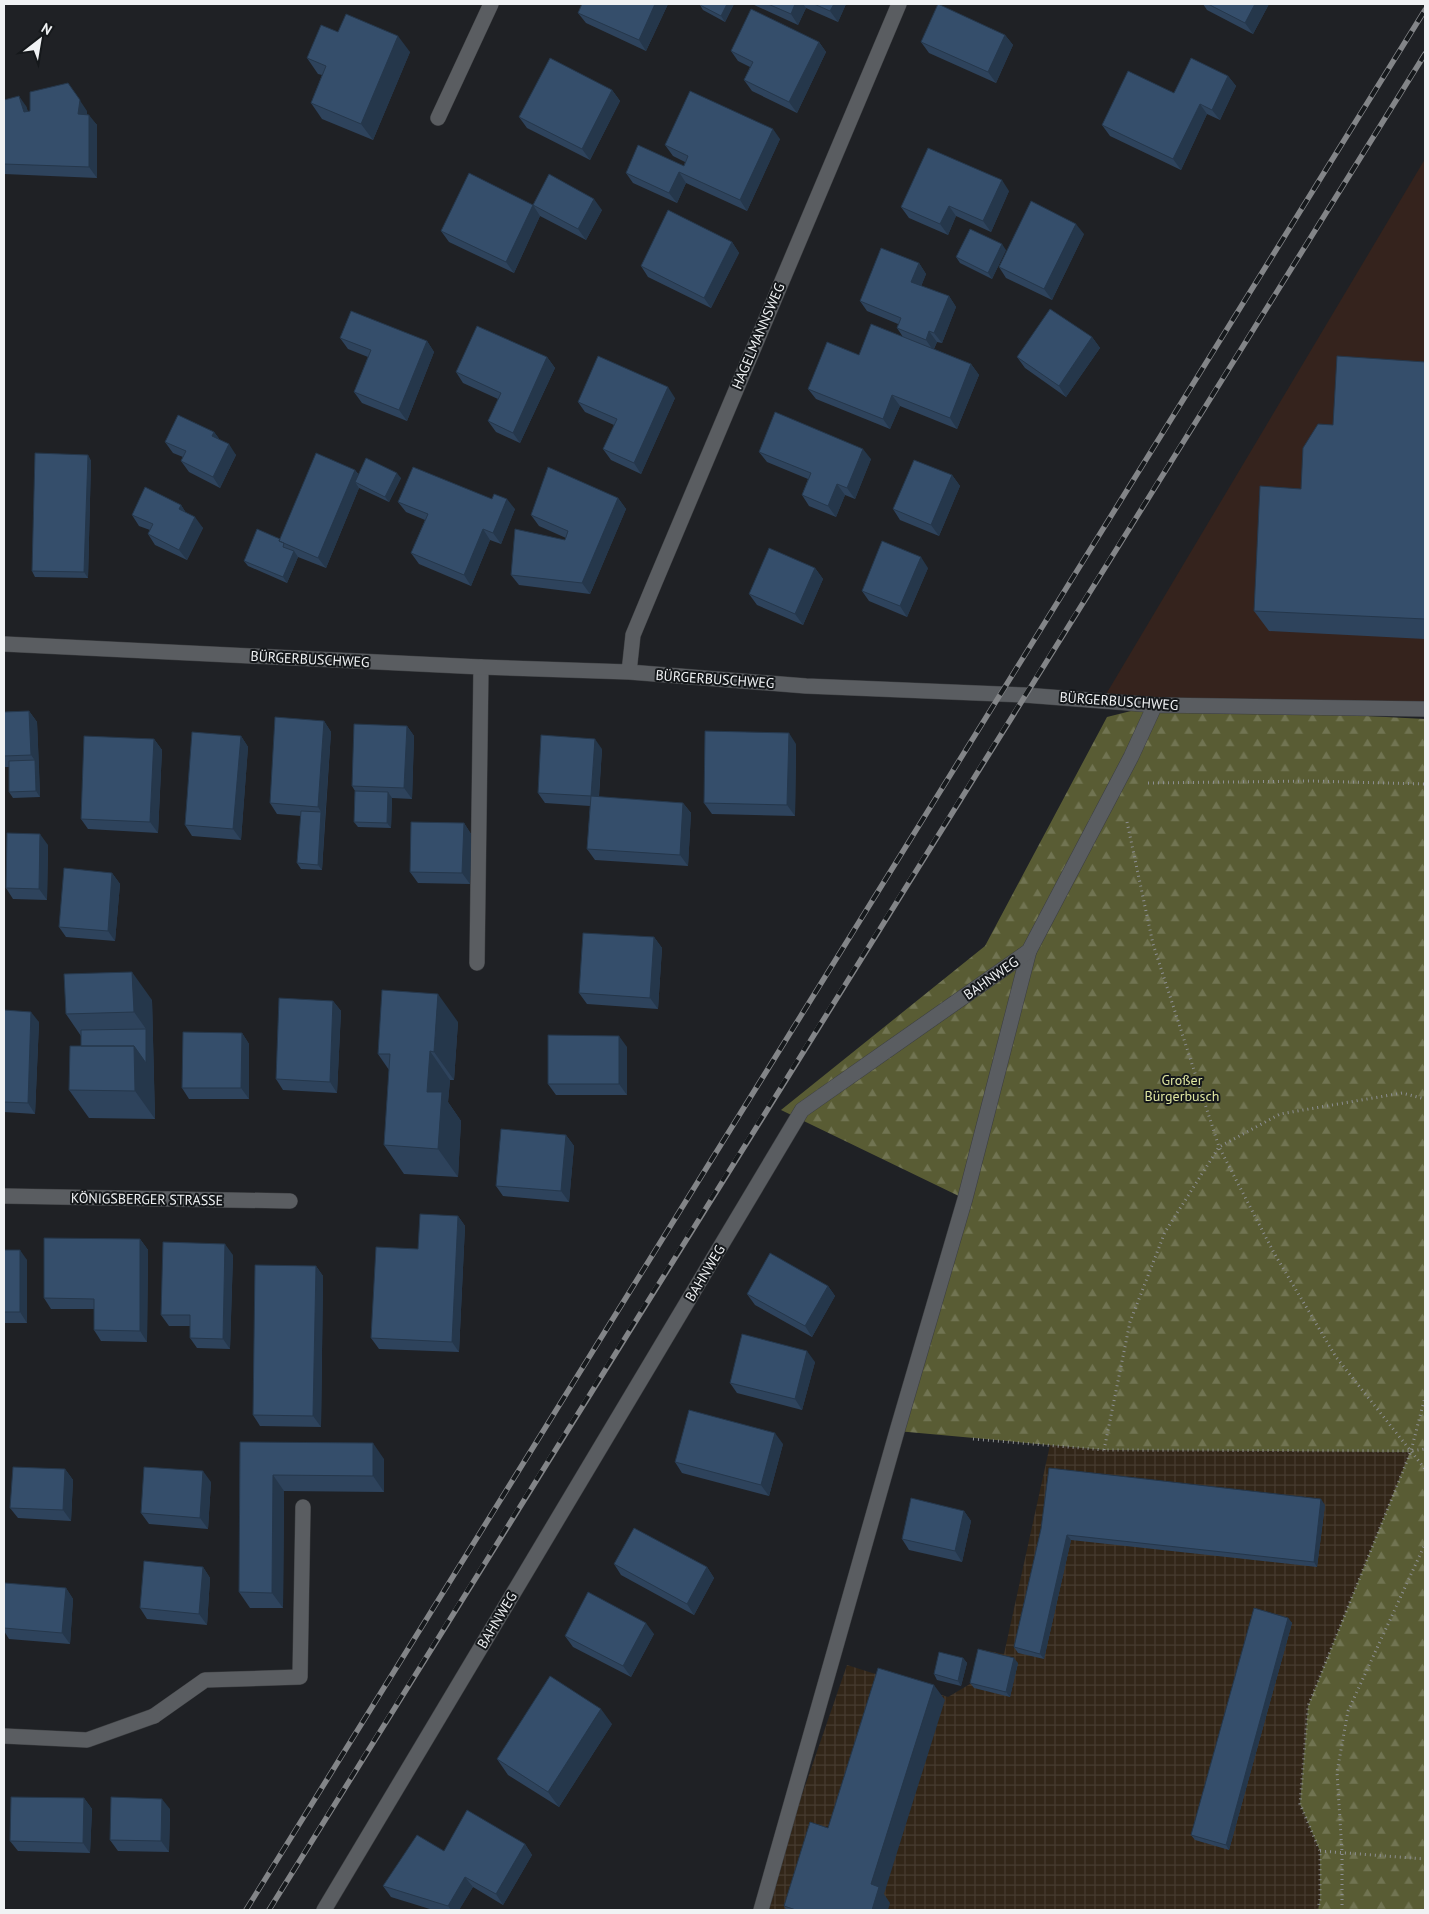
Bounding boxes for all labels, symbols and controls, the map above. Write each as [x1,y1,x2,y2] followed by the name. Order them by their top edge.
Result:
[15,15,65,65] north arrow
[38,19,55,39] text: N
[727,280,789,392] street label: HAGELMANNSWEG
[250,647,370,671] street label: BÜRGERBUSCHWEG
[655,666,775,692] street label: BÜRGERBUSCHWEG
[1059,688,1179,714] street label: BÜRGERBUSCHWEG
[960,953,1022,1003] street label: BAHNWEG
[1145,1071,1219,1105] park label: Großer Bürgerbusch
[71,1189,223,1209] street label: KÖNIGSBERGER STRASSE
[681,1241,729,1305] street label: BAHNWEG
[473,1588,521,1652] street label: BAHNWEG

